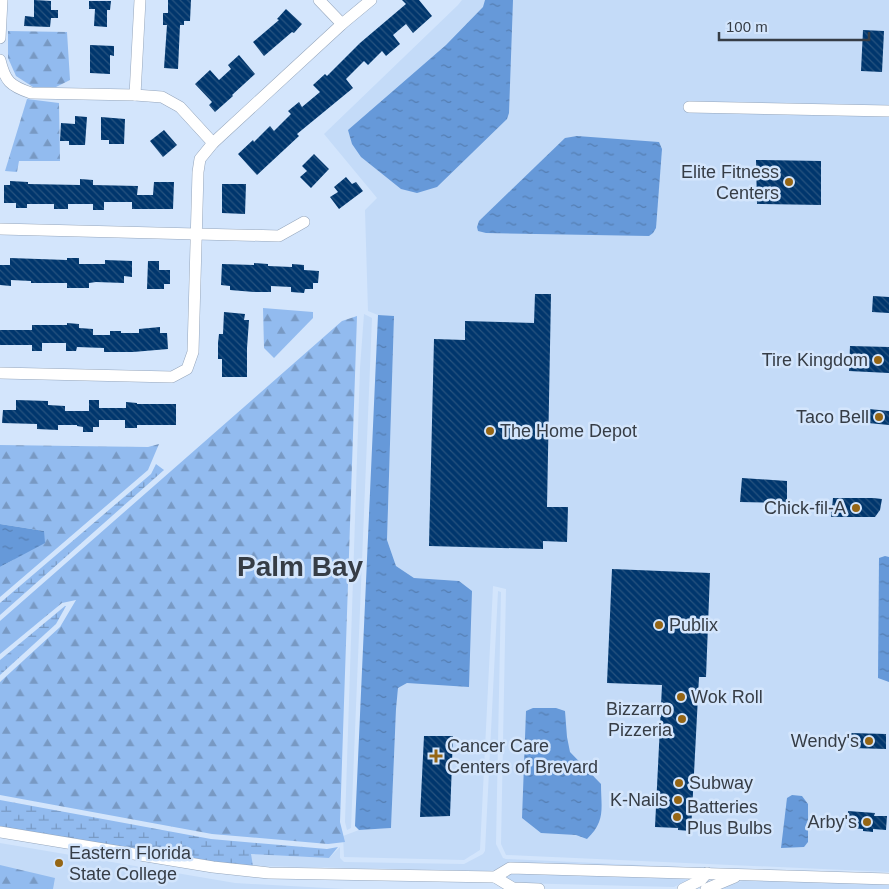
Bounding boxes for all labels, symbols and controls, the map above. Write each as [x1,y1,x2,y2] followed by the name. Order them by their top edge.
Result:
[719,10,869,42] scale bar
[726,18,768,35] text: 100 m
[681,162,779,203] place label: Elite Fitness Centers
[783,176,795,188] marker: Elite Fitness Centers
[762,350,868,370] place label: Tire Kingdom
[872,354,884,366] marker: Tire Kingdom
[796,407,869,427] place label: Taco Bell
[873,411,885,423] marker: Taco Bell
[500,421,637,441] place label: The Home Depot
[484,425,496,437] marker: The Home Depot
[764,498,846,518] place label: Chick-fil-A
[850,502,862,514] marker: Chick-fil-A
[237,551,363,582] district label: Palm Bay
[669,615,718,635] place label: Publix
[653,619,665,631] marker: Publix
[691,687,763,707] place label: Wok Roll
[675,691,687,703] marker: Wok Roll
[606,699,673,740] place label: Bizzarro Pizzeria
[676,713,688,725] marker: Bizzarro Pizzeria
[791,731,859,751] place label: Wendy's
[863,735,875,747] marker: Wendy's
[447,736,598,777] place label: Cancer Care Centers of Brevard
[429,749,443,763] marker: Cancer Care Centers of Brevard
[689,773,753,793] place label: Subway
[673,777,685,789] marker: Subway
[610,790,668,810] place label: K-Nails
[672,794,684,806] marker: K-Nails
[687,797,772,838] place label: Batteries Plus Bulbs
[671,811,683,823] marker: Batteries Plus Bulbs
[808,812,857,832] place label: Arby's
[861,816,873,828] marker: Arby's
[69,843,192,884] place label: Eastern Florida State College
[53,857,65,869] marker: Eastern Florida State College

